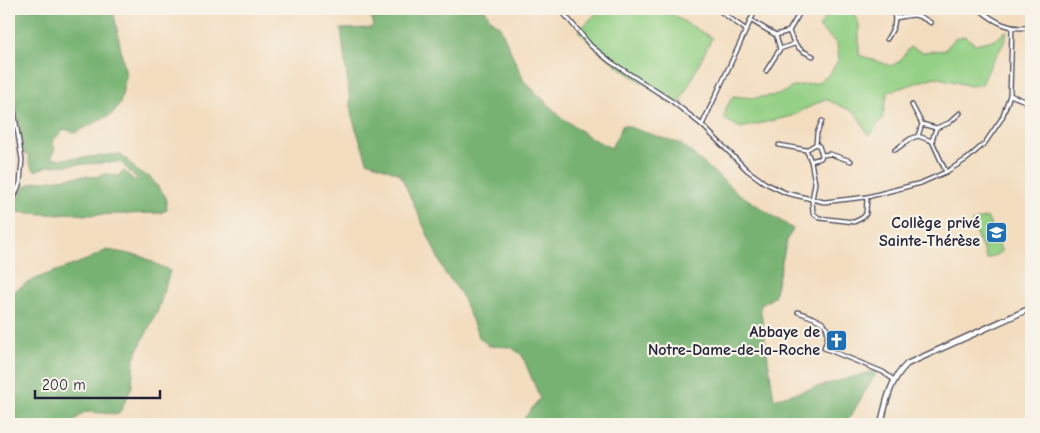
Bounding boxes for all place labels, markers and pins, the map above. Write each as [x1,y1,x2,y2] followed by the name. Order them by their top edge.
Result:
[879,214,980,250] place label: Collège privé Sainte-Thérèse
[984,220,1008,244] school or university icon: Collège privé Sainte-Thérèse
[648,323,820,359] place label: Abbaye de Notre-Dame-de-la-Roche
[824,329,848,353] church icon: Abbaye de Notre-Dame-de-la-Roche

